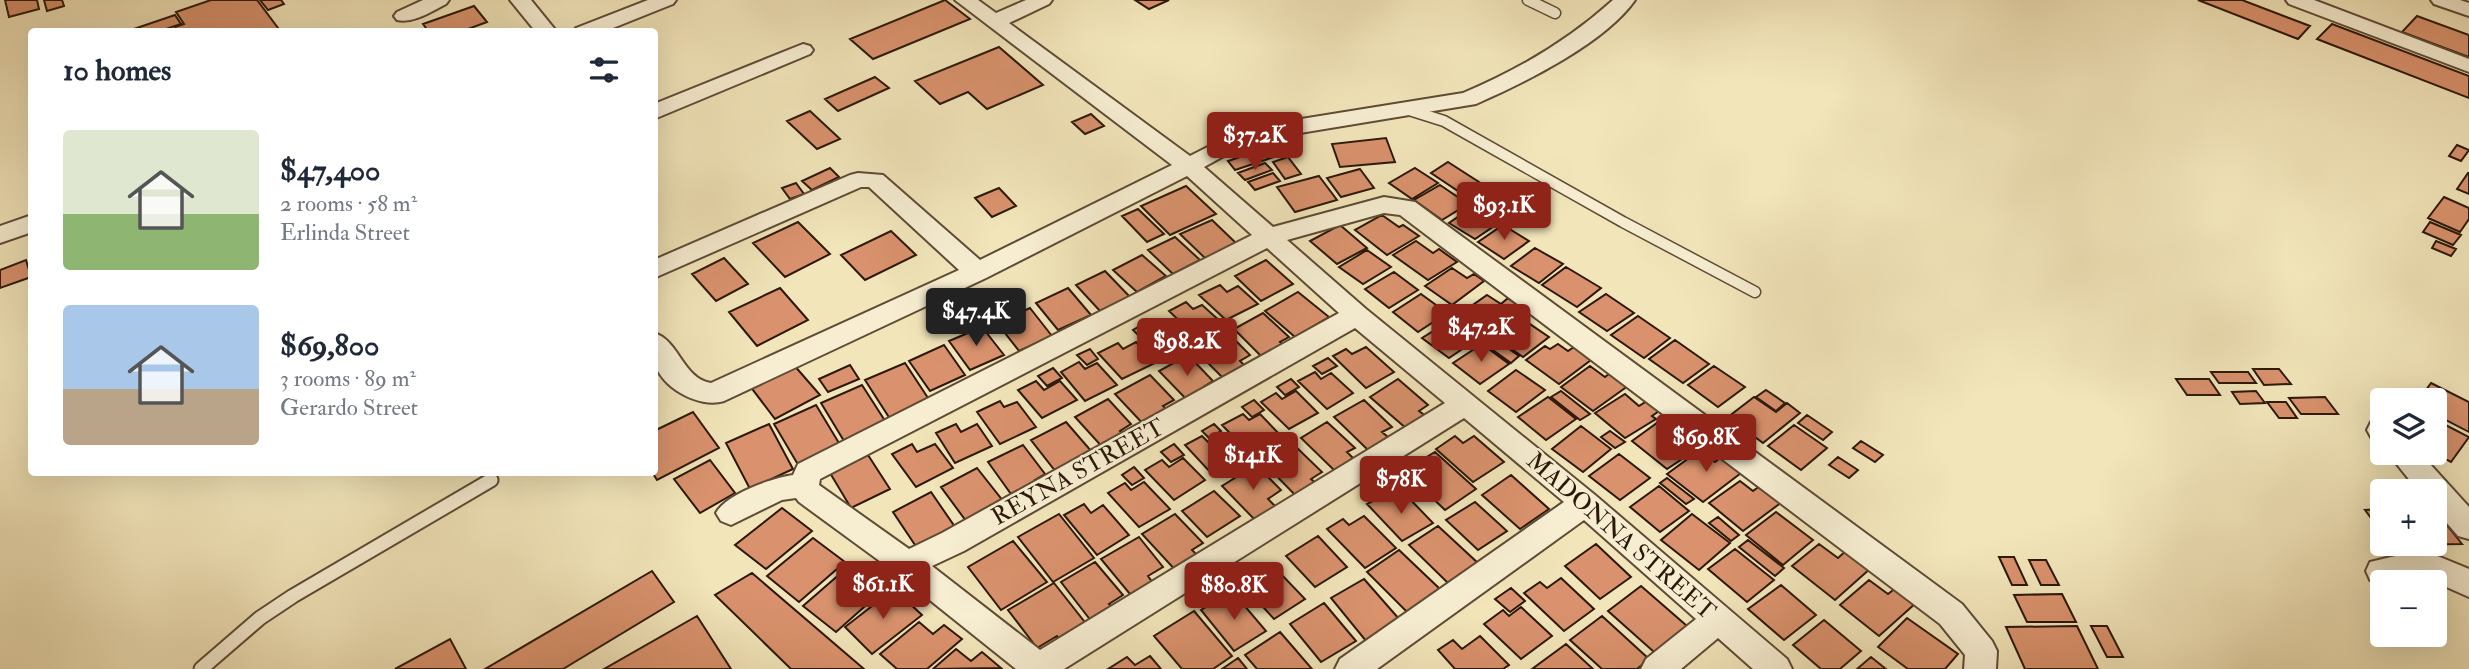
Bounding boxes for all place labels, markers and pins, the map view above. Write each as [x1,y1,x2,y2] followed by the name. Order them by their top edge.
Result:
[1198,113,1312,172] pin: $37.2K
[1447,182,1561,242] pin: $93.1K
[919,288,1033,348] pin: $47.4K
[1424,304,1538,364] pin: $47.2K
[1130,318,1244,378] pin: $98.2K
[1649,414,1763,474] pin: $69.8K
[1204,433,1302,492] pin: $141K
[1360,456,1442,516] pin: $78K
[826,562,940,621] pin: $61.1K
[1177,562,1291,622] pin: $80.8K

